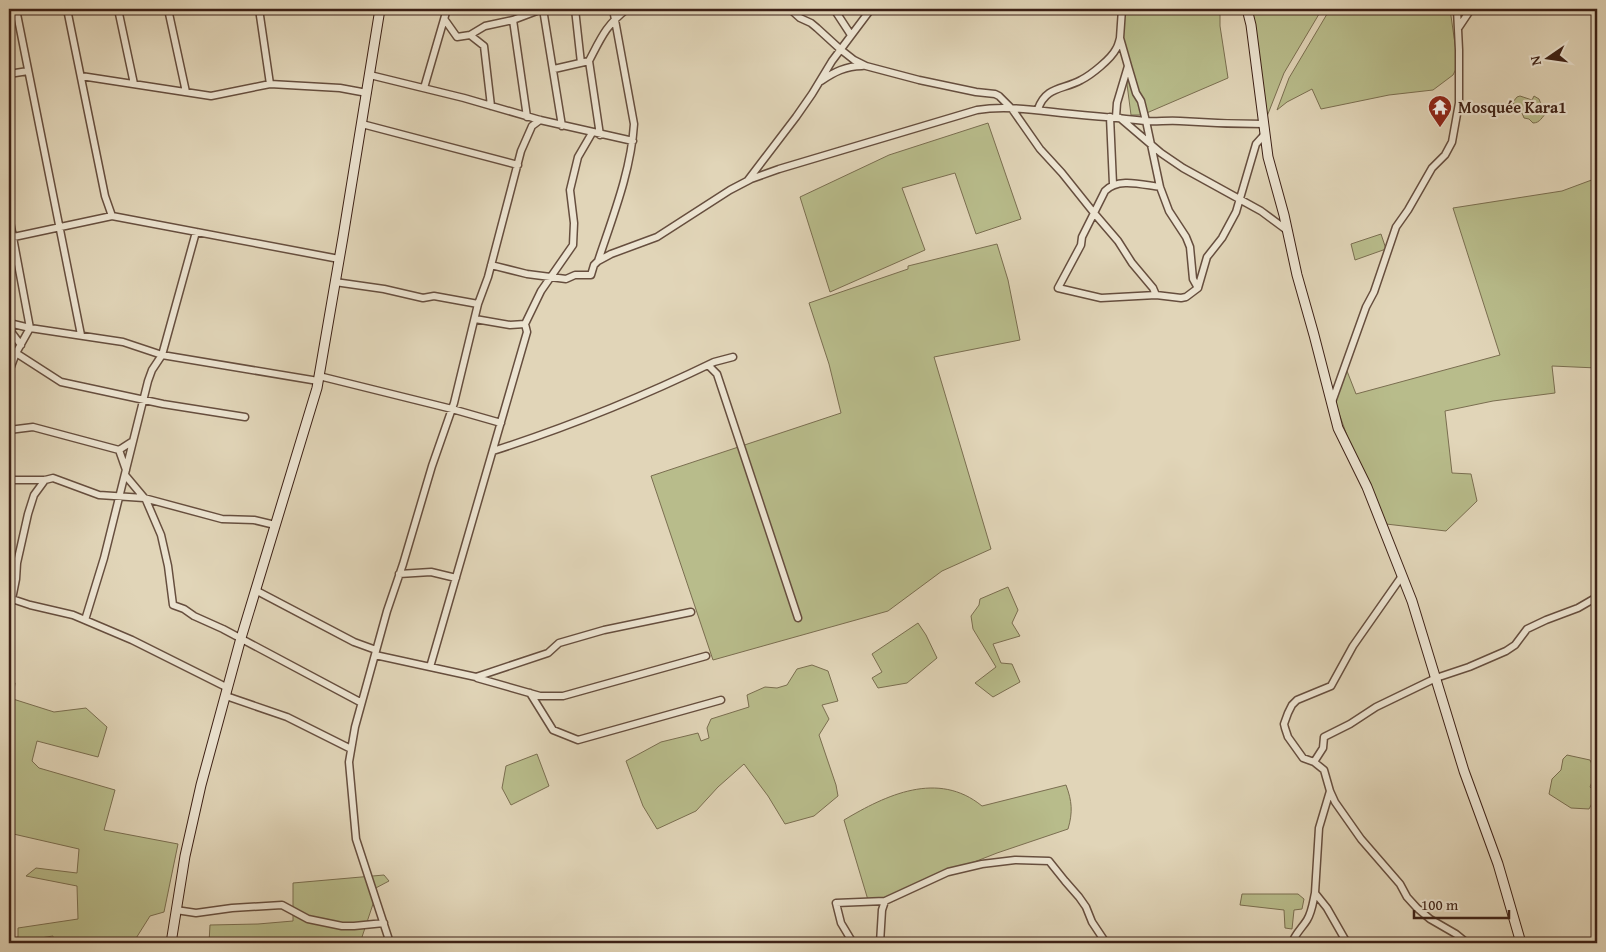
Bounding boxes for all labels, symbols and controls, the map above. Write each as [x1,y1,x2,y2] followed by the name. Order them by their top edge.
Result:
[1524,32,1574,82] north arrow
[1524,53,1546,68] text: N
[1427,94,1453,128] temple icon: Mosquée Kara1
[1458,95,1567,119] place label: Mosquée Kara1
[1414,887,1508,919] scale bar
[1421,894,1459,915] text: 100 m

